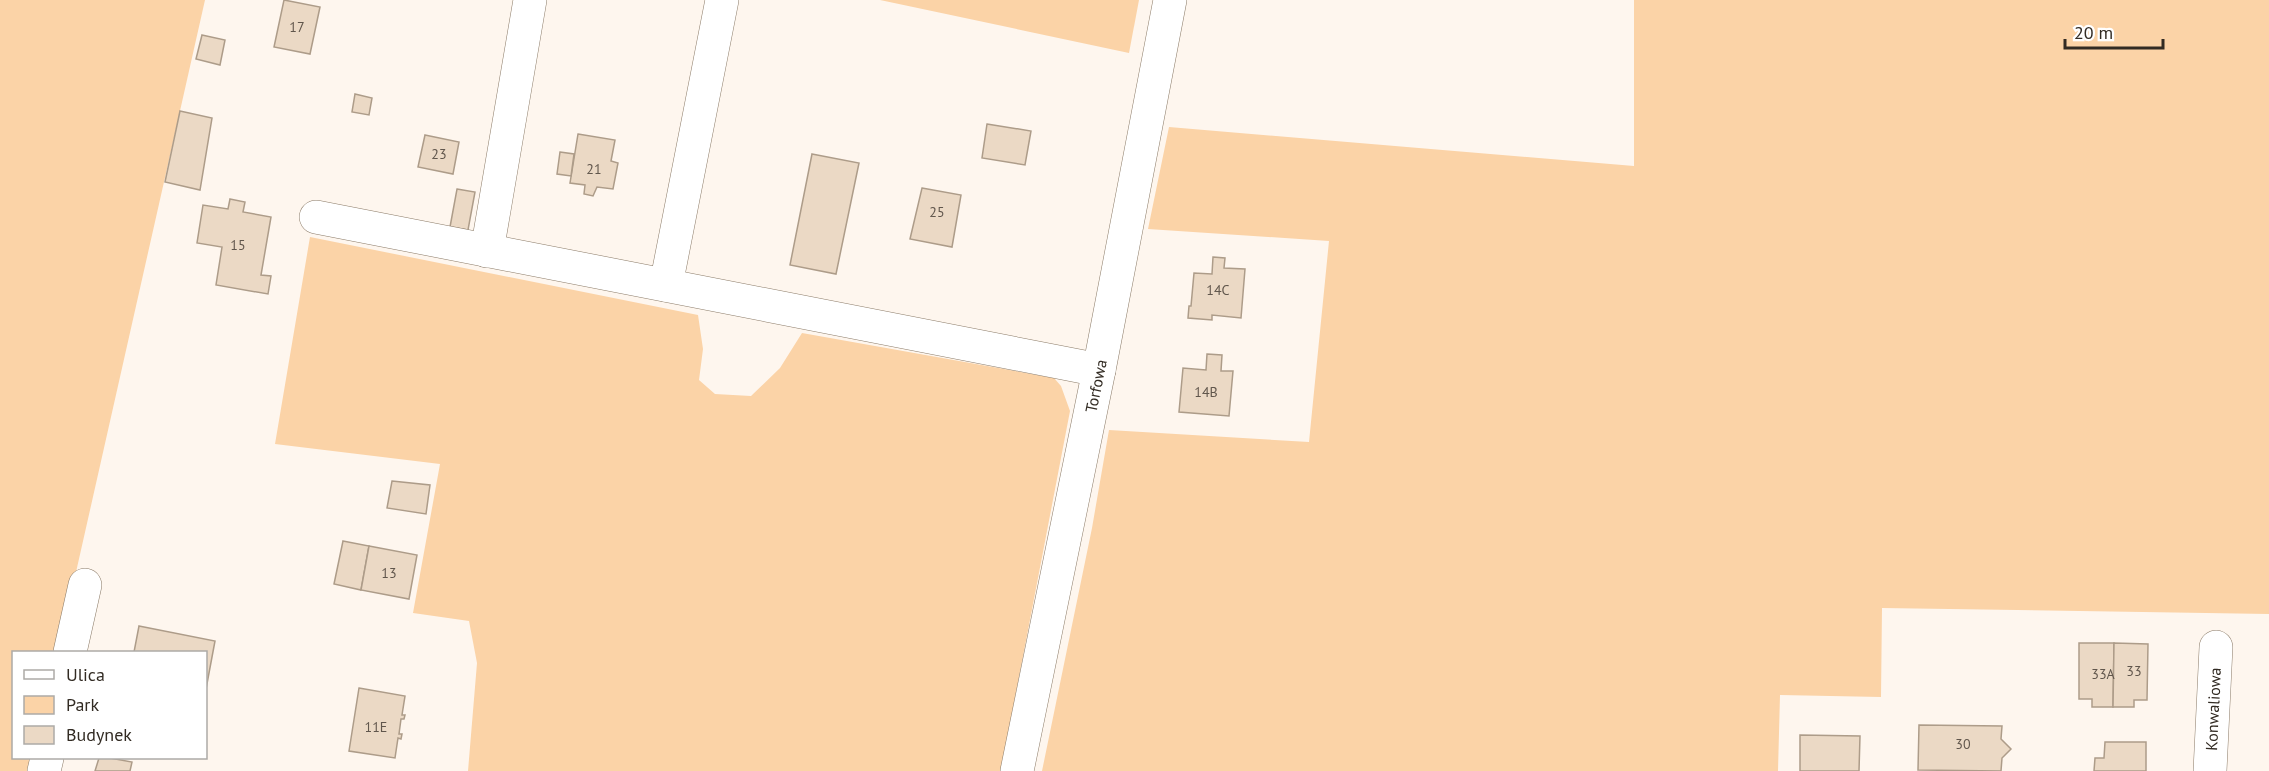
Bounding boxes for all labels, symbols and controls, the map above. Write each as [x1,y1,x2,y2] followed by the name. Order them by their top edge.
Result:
[2065,12,2162,50] scale bar
[289,18,305,36] house number: 17
[2074,21,2113,44] text: 20 m
[431,145,447,163] house number: 23
[586,160,602,178] house number: 21
[929,203,945,221] house number: 25
[230,236,246,254] house number: 15
[1206,281,1230,299] house number: 14C
[1081,358,1111,414] street label: Torfowa
[1194,383,1218,401] house number: 14B
[381,564,397,582] house number: 13
[12,651,207,759] legend
[2126,662,2142,680] house number: 33
[66,663,105,686] text: Ulica
[2091,665,2116,683] house number: 33A
[2201,667,2225,751] street label: Konwaliowa
[66,693,99,716] text: Park
[365,718,387,736] house number: 11E
[66,723,132,746] text: Budynek
[1955,735,1971,753] house number: 30

